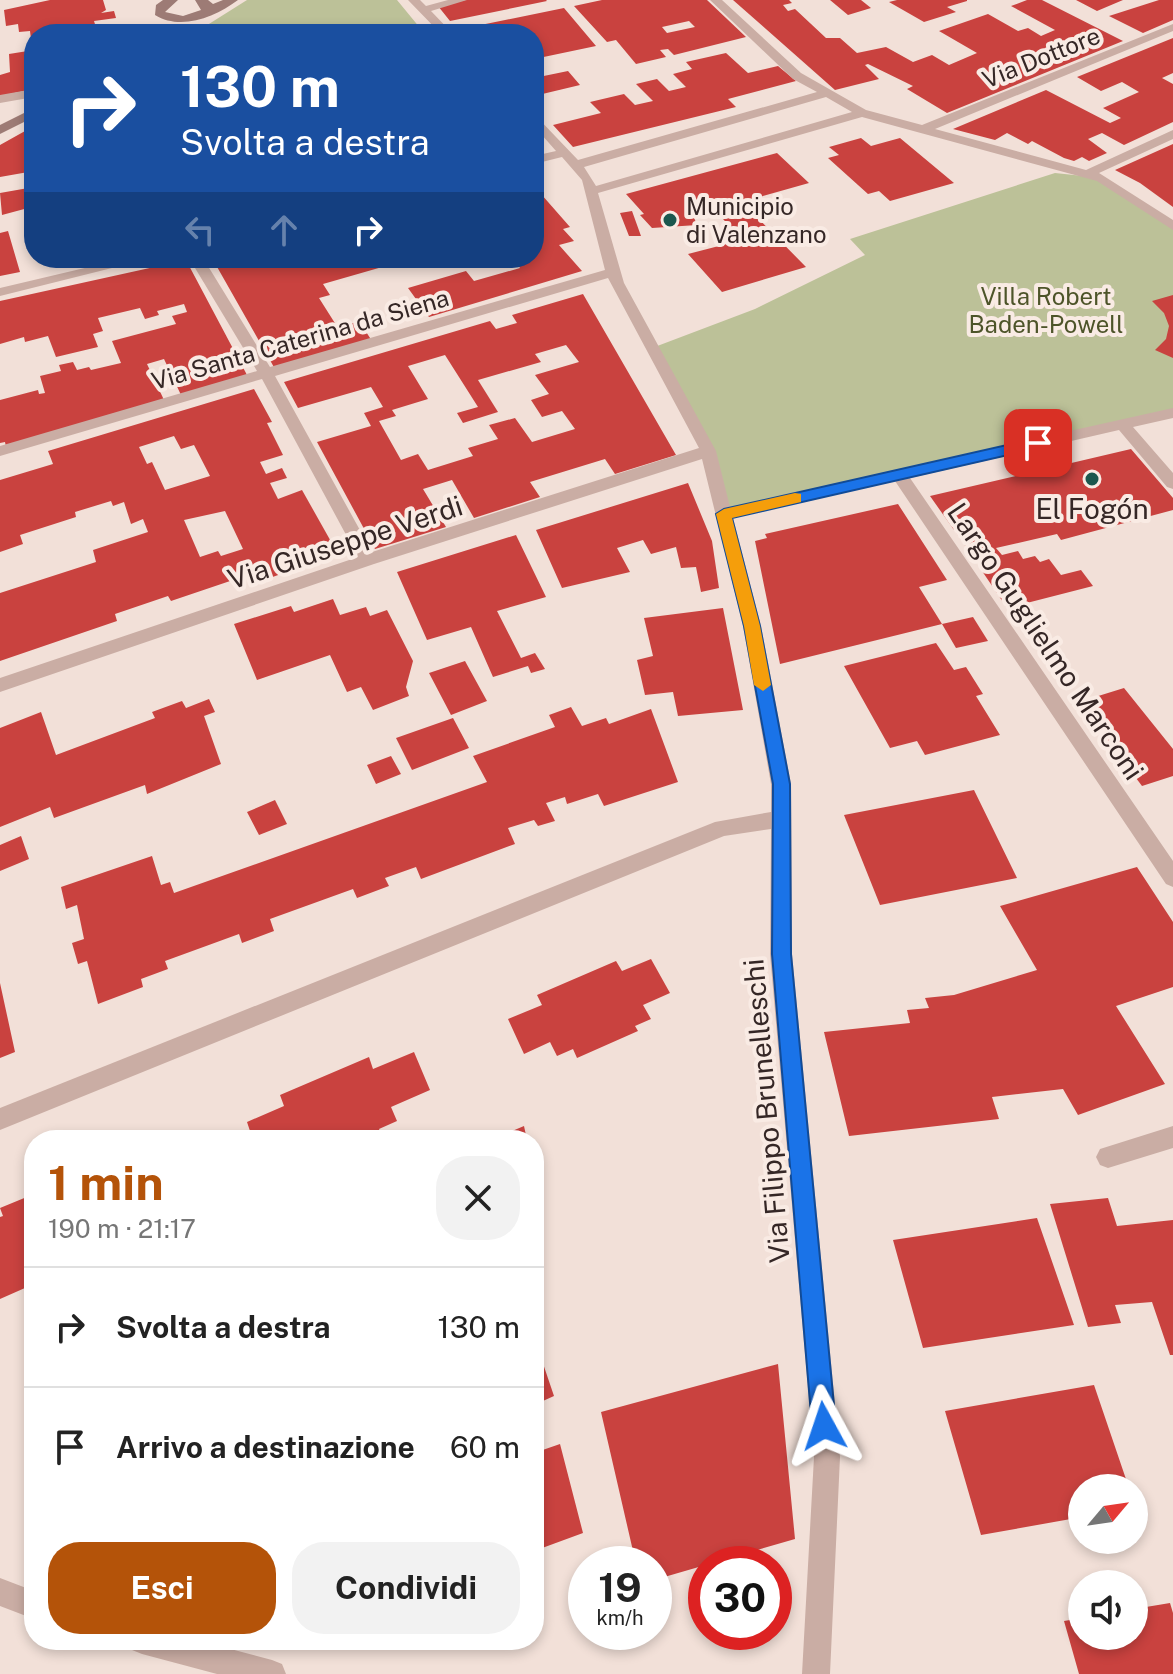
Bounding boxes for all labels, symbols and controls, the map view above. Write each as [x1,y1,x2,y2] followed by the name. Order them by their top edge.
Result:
[978,21,1104,93] street label: Via Dottore
[180,54,340,120] text: 130 m
[48,56,152,160] icon: right
[180,121,430,163] text: Svolta a destra
[686,192,826,248] place label: Municipio di Valenzano
[178,208,222,252] icon: left
[262,208,306,252] icon: ahead
[346,208,390,252] icon: right
[661,211,679,229] marker: Municipio di Valenzano
[969,282,1123,338] park label: Villa Robert Baden-Powell
[148,283,452,395] street label: Via Santa Caterina da Siena
[1004,409,1072,477] pin
[1016,421,1060,465] icon: arrive
[1083,470,1101,488] marker: El Fogón
[223,488,467,596] street label: Via Giuseppe Verdi
[1035,492,1149,525] place label: El Fogón
[941,496,1151,786] street label: Largo Guglielmo Marconi
[736,958,796,1264] street label: Via Filippo Brunelleschi
[48,1154,164,1211] text: 1 min
[436,1156,520,1240] button: close
[48,1213,196,1244] text: 190 m · 21:17
[48,1305,92,1349] icon: right
[116,1309,331,1345] text: Svolta a destra
[437,1309,520,1345] text: 130 m
[782,1384,866,1468] position arrow
[48,1425,92,1469] icon: arrive
[116,1429,415,1465] text: Arrivo a destinazione
[450,1429,520,1465] text: 60 m
[1068,1474,1148,1554] north arrow
[1068,1474,1148,1650] map controls
[48,1542,276,1634] button: Esci
[292,1542,520,1634] button: Condividi
[688,1546,792,1650] speed limit sign: 30
[598,1564,642,1611] text: 19
[1068,1570,1148,1650] button: sound
[596,1606,644,1630] text: km/h

